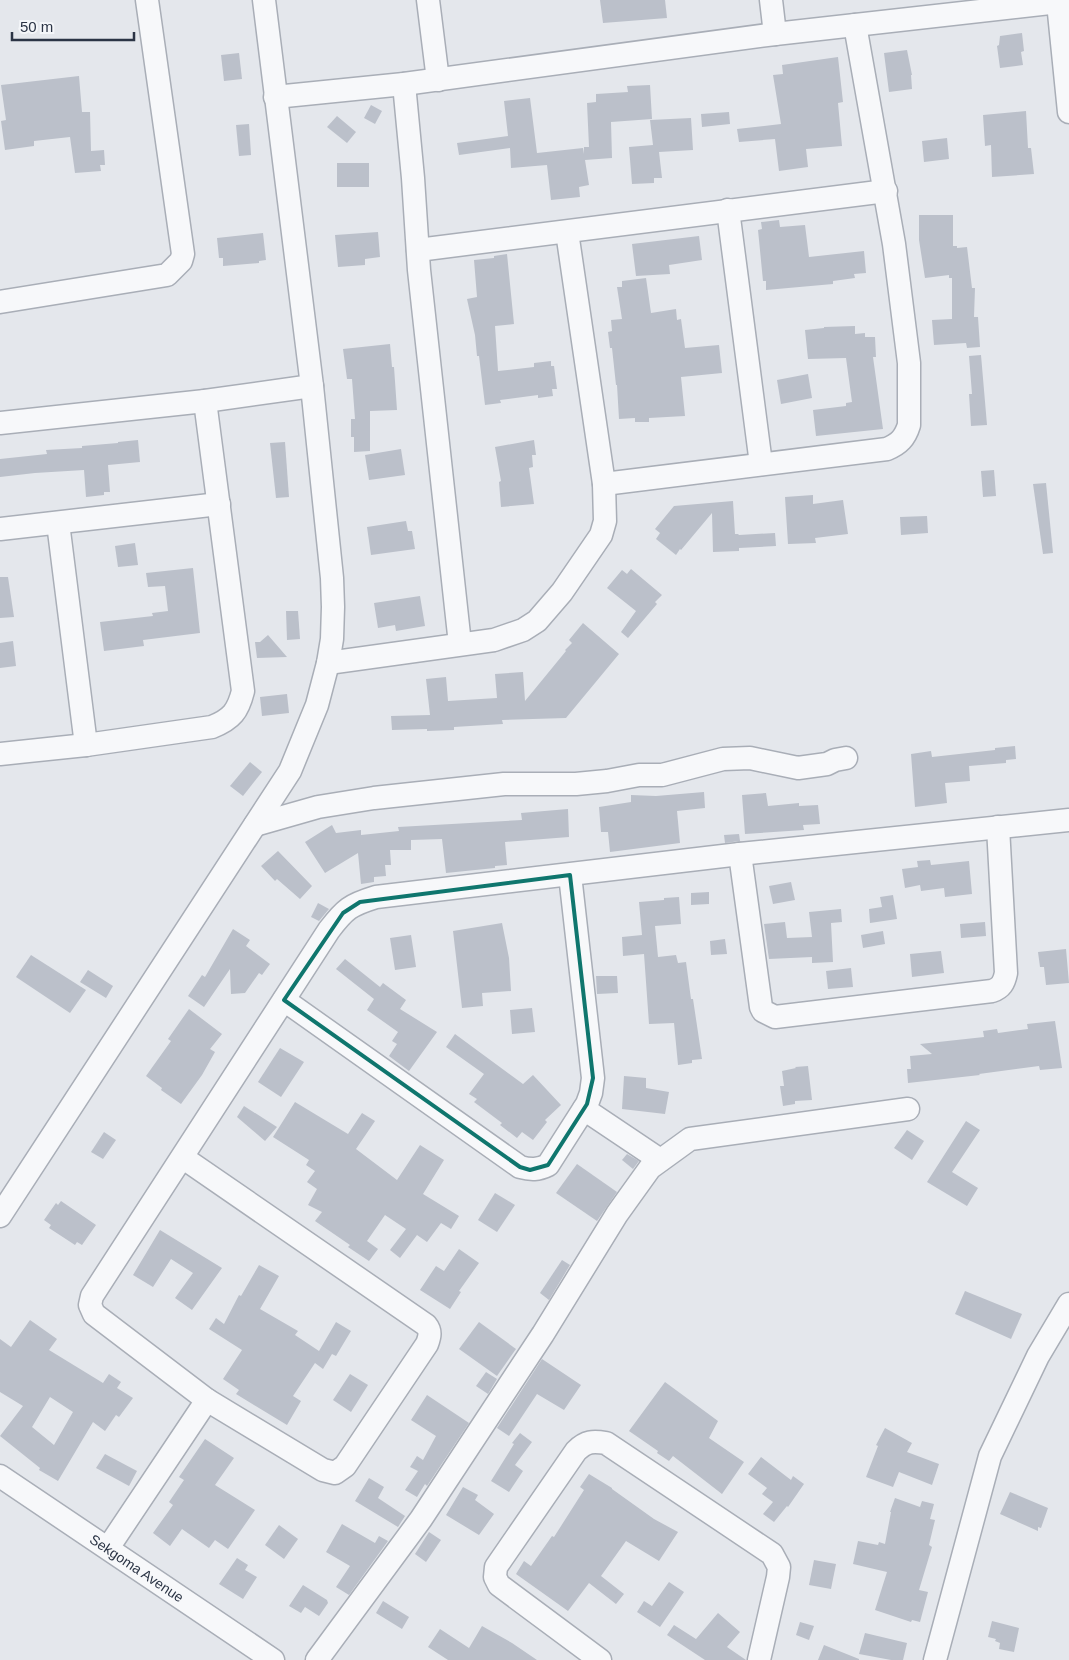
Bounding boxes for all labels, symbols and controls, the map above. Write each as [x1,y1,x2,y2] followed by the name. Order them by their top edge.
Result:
[12,10,135,42] scale bar
[20,18,53,35] text: 50 m
[87,1531,187,1606] street label: Sekgoma Avenue

